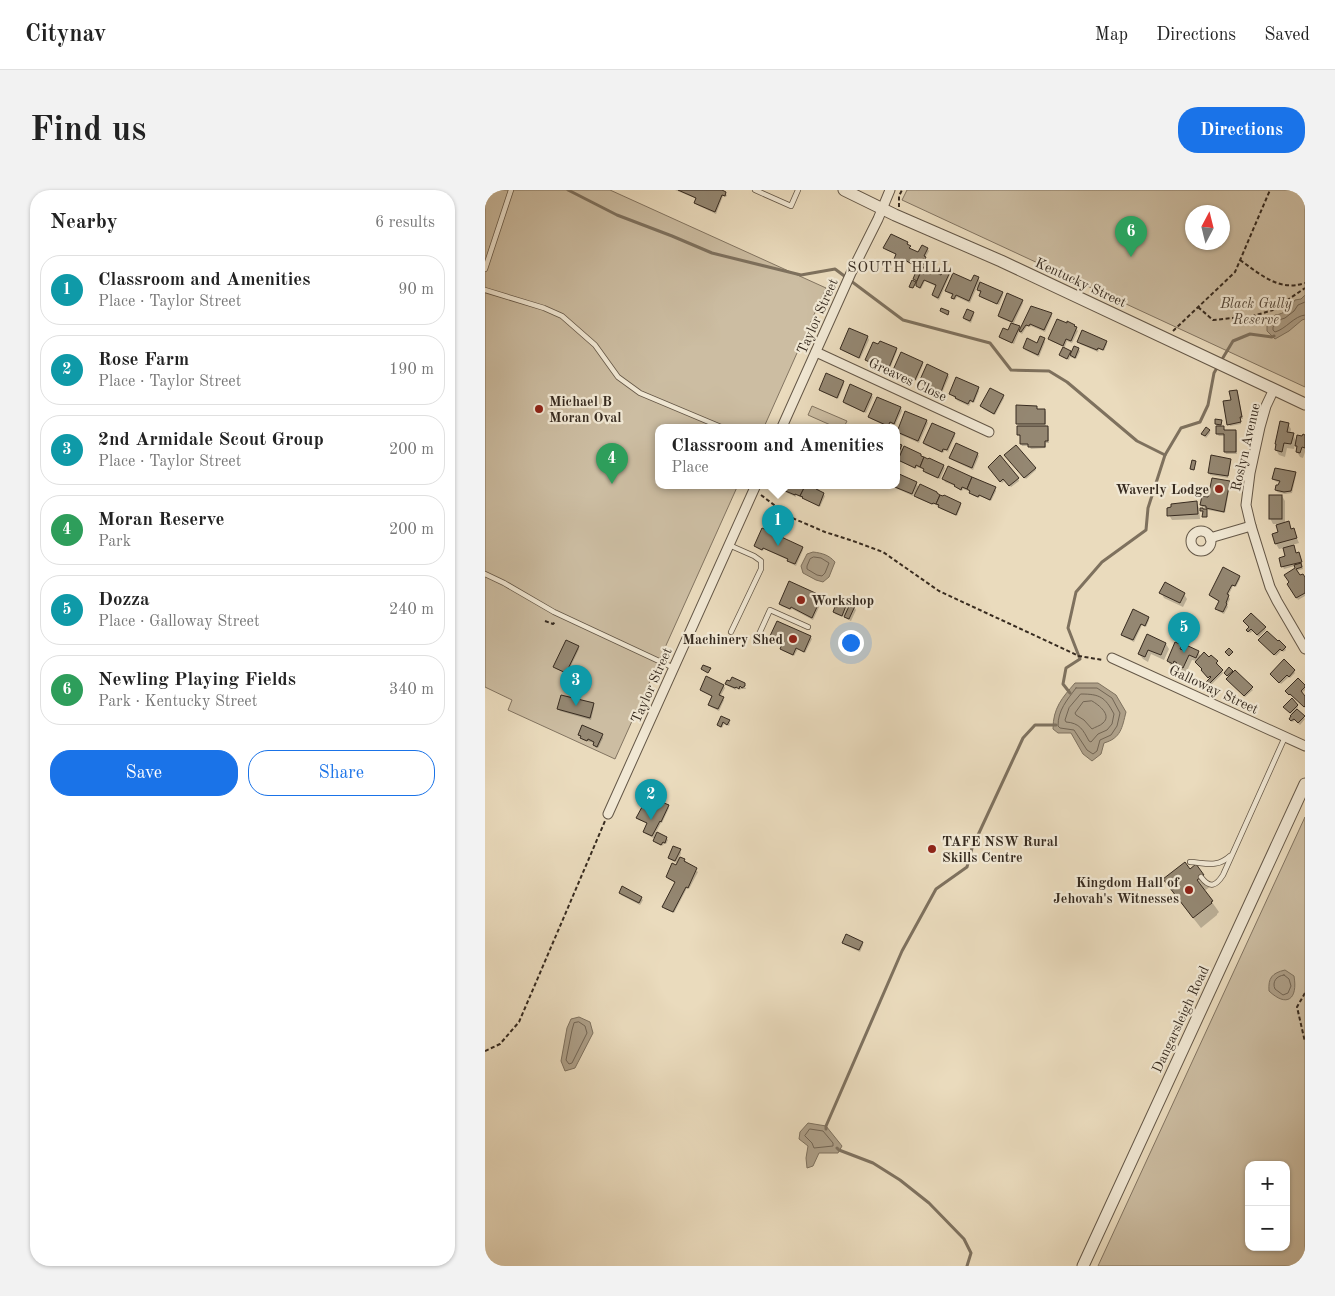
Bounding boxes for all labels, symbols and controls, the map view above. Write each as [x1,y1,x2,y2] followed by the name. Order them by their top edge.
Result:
[25,23,106,47] text: Citynav
[1095,26,1128,44] text: Map
[1156,26,1236,44] text: Directions
[1264,26,1310,44] text: Saved
[1178,107,1305,153] button: Directions
[30,113,146,148] text: Find us
[1185,205,1230,250] north arrow
[50,212,118,233] text: Nearby
[375,215,435,231] text: 6 results
[1115,216,1147,257] pin: 6
[1033,256,1128,310] street label: Kentucky Street
[847,261,953,276] district label: SOUTH HILL
[98,271,310,290] text: Classroom and Amenities
[795,277,841,356] street label: Taylor Street
[62,282,72,298] text: 1
[398,282,434,298] text: 90 m
[98,294,241,310] text: Place · Taylor Street
[1219,297,1293,327] park label: Black Gully Reserve
[98,351,189,370] text: Rose Farm
[866,356,949,404] street label: Greaves Close
[62,362,72,378] text: 2
[389,362,434,378] text: 190 m
[98,374,241,390] text: Place · Taylor Street
[549,395,622,425] place label: Michael B Moran Oval
[1229,402,1263,493] street label: Roslyn Avenue
[533,403,545,415] marker: Michael B Moran Oval
[655,424,900,489] popup
[98,431,324,450] text: 2nd Armidale Scout Group
[671,437,884,456] text: Classroom and Amenities
[62,442,72,458] text: 3
[389,442,434,458] text: 200 m
[596,443,628,484] pin: 4
[98,454,241,470] text: Place · Taylor Street
[671,460,709,476] text: Place
[1116,483,1209,497] place label: Waverly Lodge
[1213,483,1225,495] marker: Waverly Lodge
[762,505,794,546] pin: 1
[98,511,224,530] text: Moran Reserve
[62,522,72,538] text: 4
[389,522,434,538] text: 200 m
[98,534,131,550] text: Park
[98,591,150,610] text: Dozza
[795,594,807,606] marker: Workshop
[811,594,874,608] place label: Workshop
[62,602,72,618] text: 5
[389,602,434,618] text: 240 m
[1168,612,1200,653] pin: 5
[98,614,260,630] text: Place · Galloway Street
[838,630,864,656] your location
[683,633,783,647] place label: Machinery Shed
[787,633,799,645] marker: Machinery Shed
[629,646,675,725] street label: Taylor Street
[1167,663,1261,717] street label: Galloway Street
[560,665,592,706] pin: 3
[98,671,296,690] text: Newling Playing Fields
[62,682,72,698] text: 6
[389,682,434,698] text: 340 m
[98,694,257,710] text: Park · Kentucky Street
[50,750,238,796] button: Save
[248,750,435,796] button: Share
[635,779,667,820] pin: 2
[942,835,1058,865] place label: TAFE NSW Rural Skills Centre
[926,843,938,855] marker: TAFE NSW Rural Skills Centre
[1053,876,1180,906] place label: Kingdom Hall of Jehovah's Witnesses
[1183,884,1195,896] marker: Kingdom Hall of Jehovah's Witnesses
[1150,964,1212,1075] street label: Dangarsleigh Road
[1245,1161,1290,1251] map controls
[1245,1161,1290,1206] button: +
[1245,1206,1290,1251] button: −

